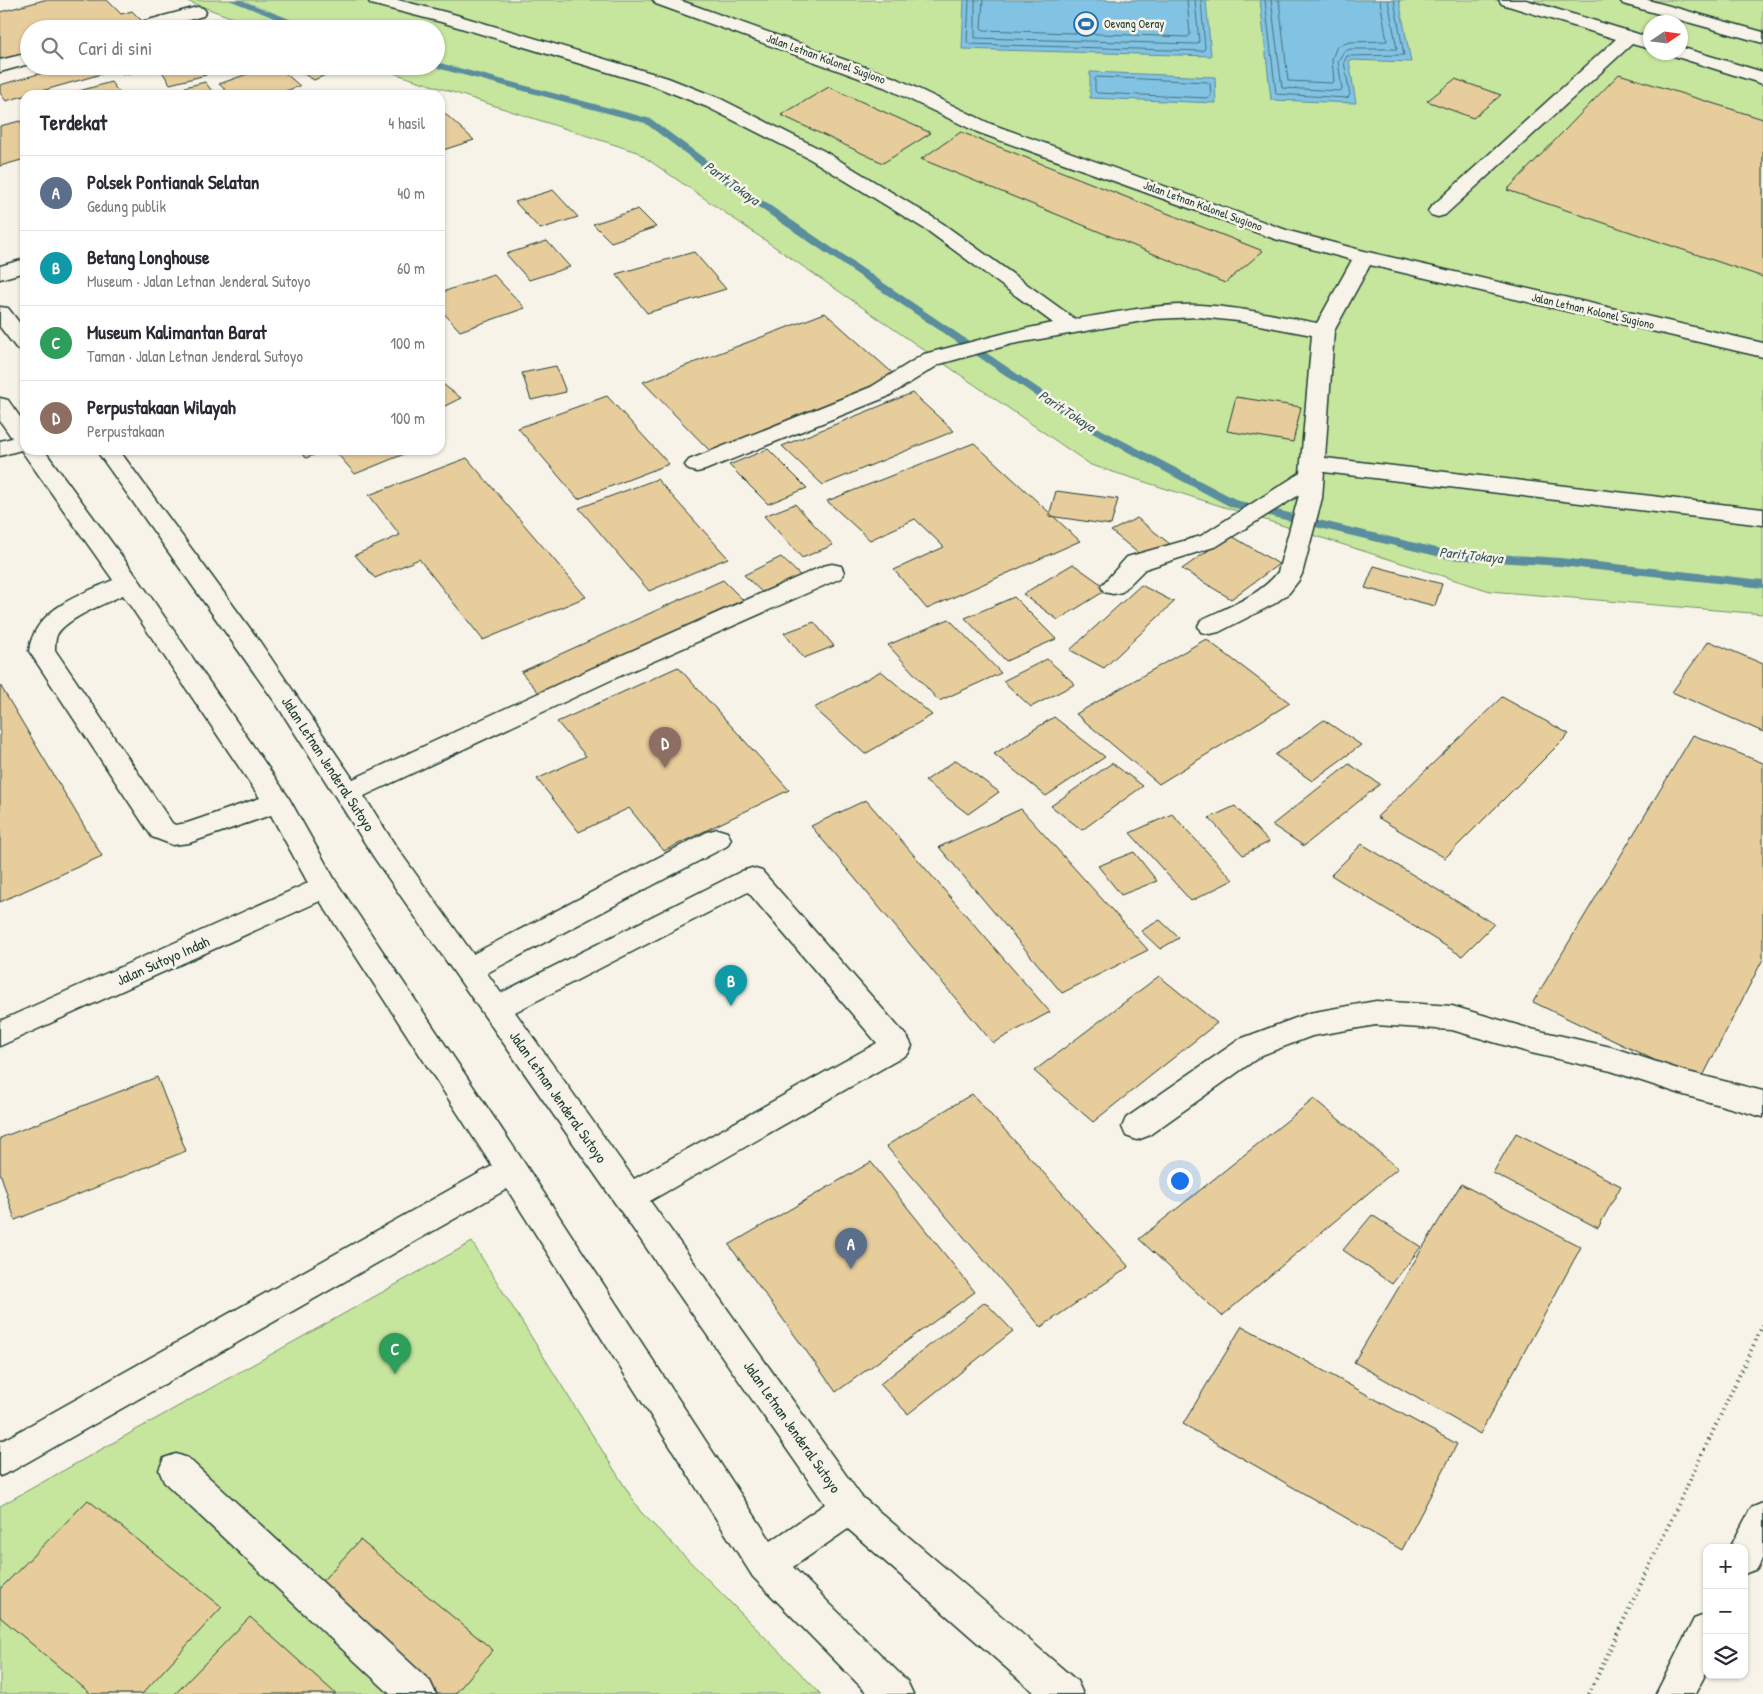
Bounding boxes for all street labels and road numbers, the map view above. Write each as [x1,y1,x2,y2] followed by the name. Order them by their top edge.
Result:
[764,29,888,88] street label: Jalan Letnan Kolonel Sugiono
[1141,176,1265,235] street label: Jalan Letnan Kolonel Sugiono
[1530,288,1656,333] street label: Jalan Letnan Kolonel Sugiono
[277,692,380,835] street label: Jalan Letnan Jenderal Sutoyo
[113,931,213,990] street label: Jalan Sutoyo Indah
[505,1026,612,1167] street label: Jalan Letnan Jenderal Sutoyo
[739,1356,846,1497] street label: Jalan Letnan Jenderal Sutoyo

